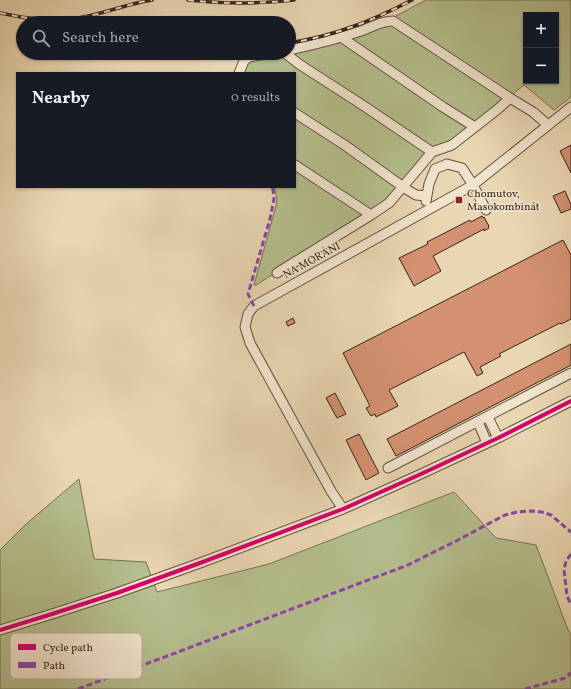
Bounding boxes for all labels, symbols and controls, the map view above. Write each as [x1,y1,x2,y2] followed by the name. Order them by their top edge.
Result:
[523,12,559,84] map controls
[523,12,559,48] button: +
[16,16,296,60] search box
[30,27,52,49] icon: search
[62,28,139,49] text: Search here
[523,48,559,84] button: −
[32,87,90,110] text: Nearby
[231,89,280,107] text: 0 results
[467,187,540,215] place label: Chomutov, Masokombinát
[454,195,464,205] marker: Chomutov, Masokombinát
[281,239,343,283] street label: NA MORÁNI
[10,633,142,679] legend
[43,641,93,656] text: Cycle path
[43,659,66,674] text: Path

